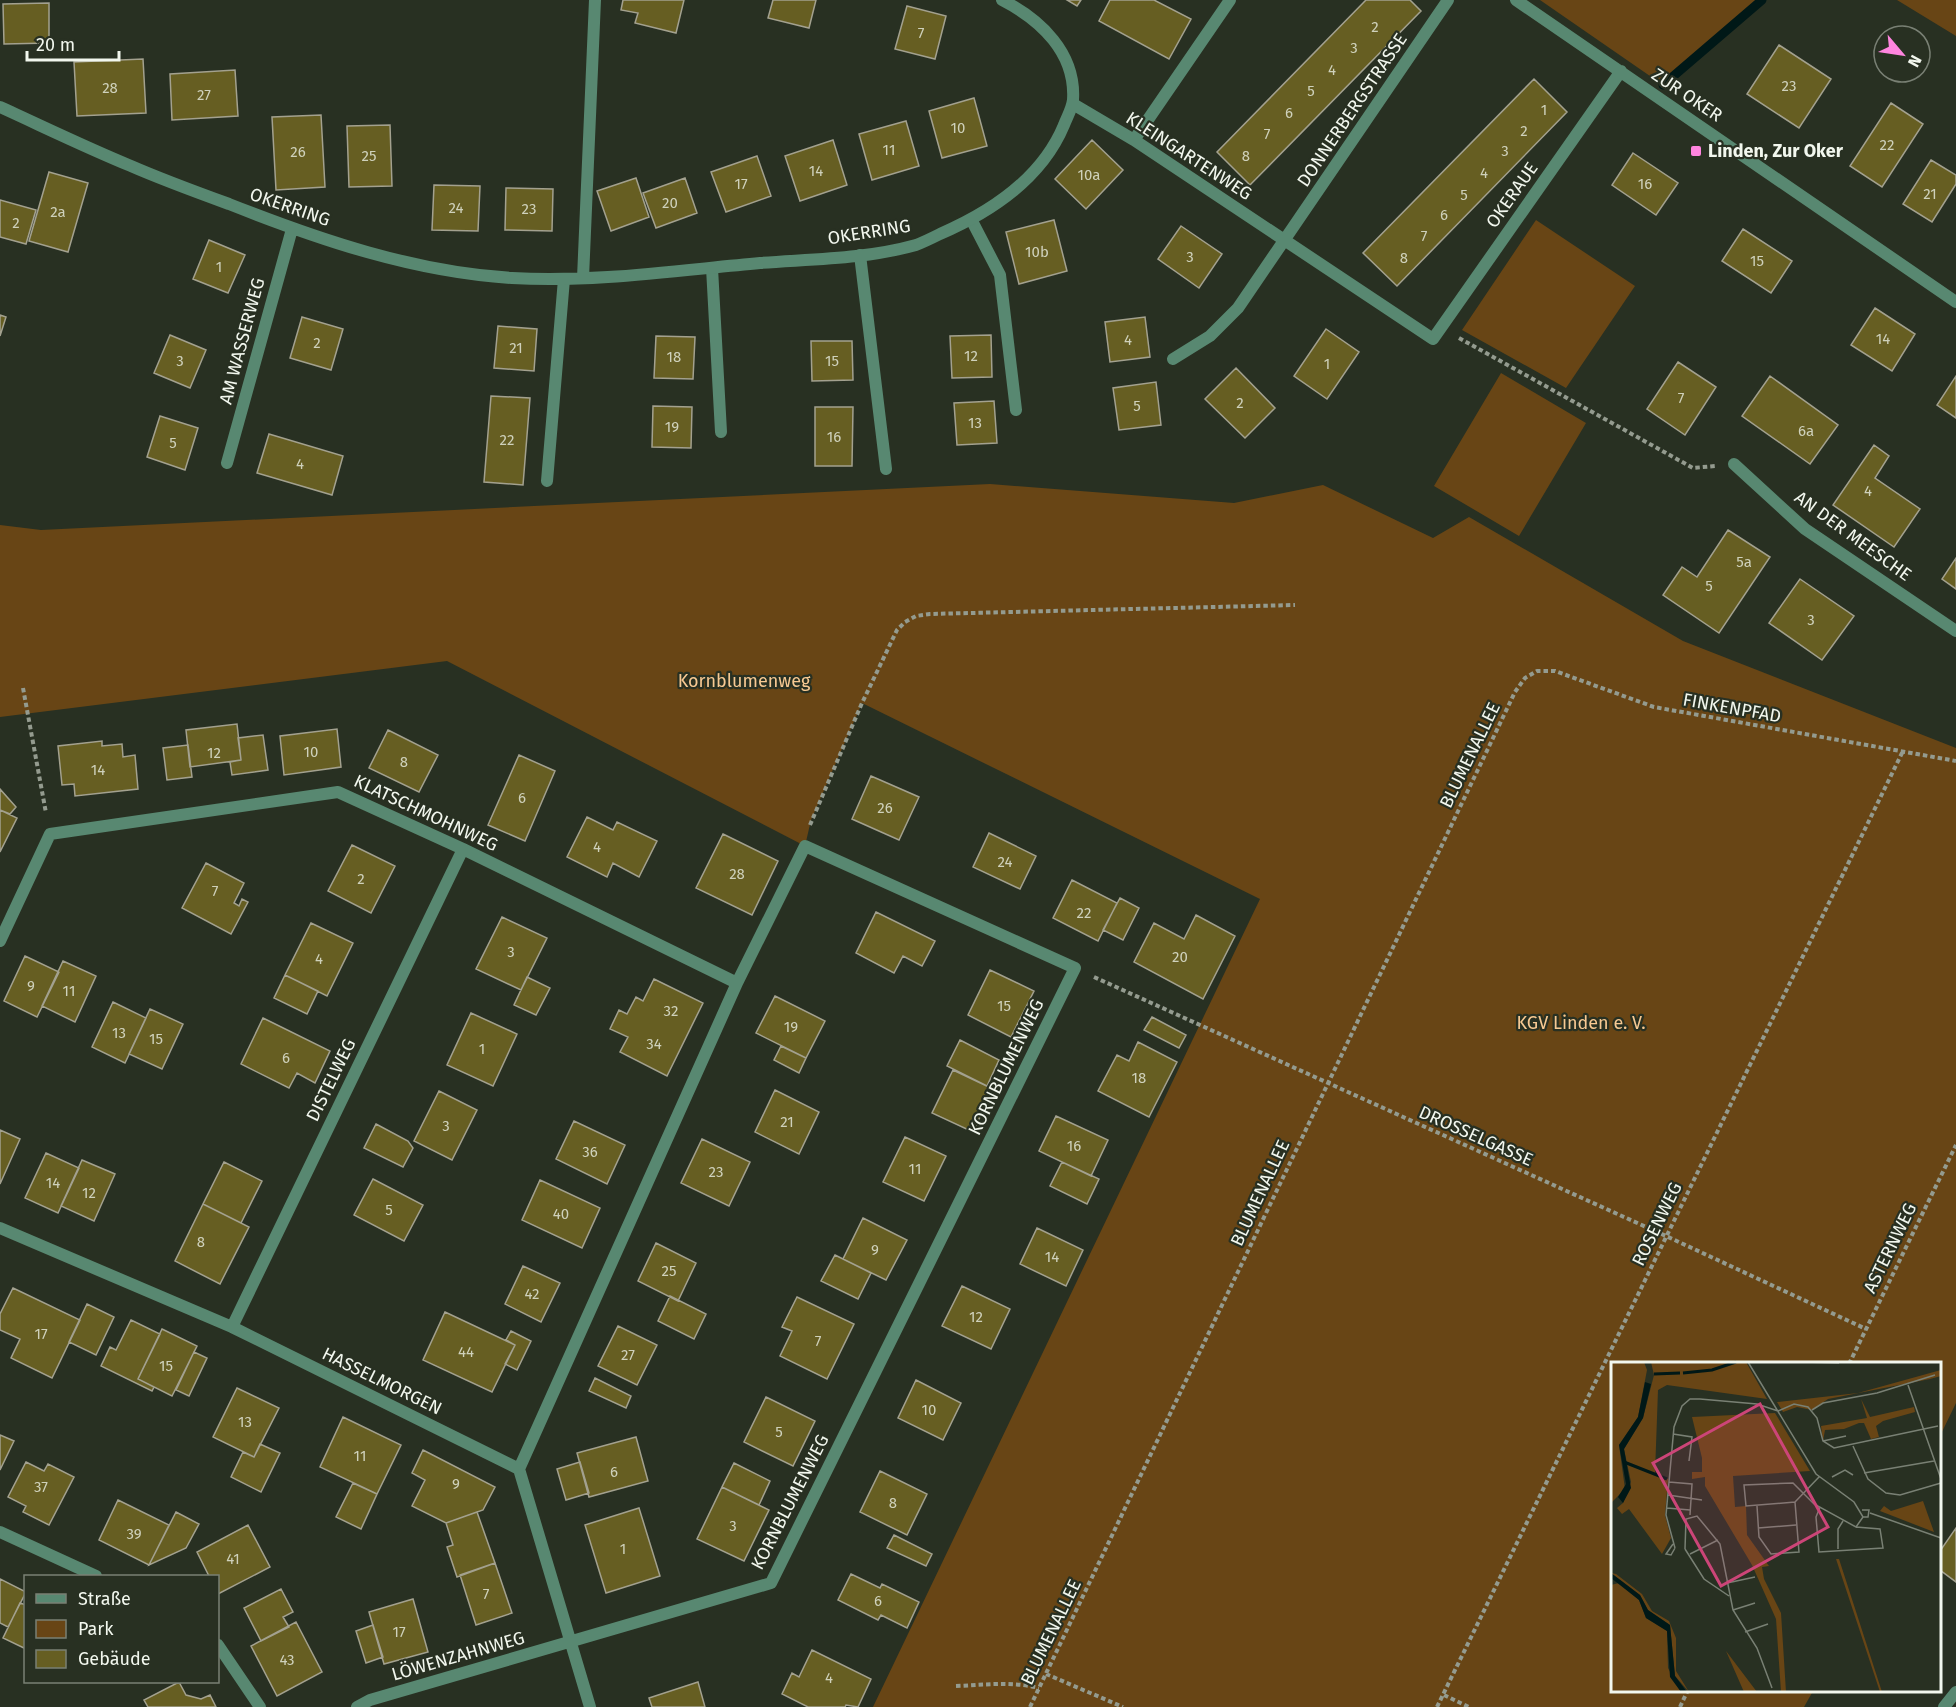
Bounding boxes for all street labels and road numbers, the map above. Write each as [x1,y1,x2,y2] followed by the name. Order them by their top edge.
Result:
[1292,29,1412,191] street label: DONNERBERGSTRASSE
[1648,63,1727,127] street label: ZUR OKER
[1122,107,1256,205] street label: KLEINGARTENWEG
[1481,158,1543,232] street label: OKERAUE
[247,183,333,231] street label: OKERRING
[826,215,912,249] street label: OKERRING
[215,275,269,407] street label: AM WASSERWEG
[1790,486,1916,586] street label: AN DER MEESCHE
[1681,689,1783,727] street label: FINKENPFAD
[1435,699,1505,811] street label: BLUMENALLEE
[350,770,502,856] street label: KLATSCHMOHNWEG
[963,995,1049,1139] street label: KORNBLUMENWEG
[302,1035,360,1125] street label: DISTELWEG
[1415,1101,1537,1171] street label: DROSSELGASSE
[1226,1136,1294,1250] street label: BLUMENALLEE
[1627,1178,1687,1270] street label: ROSENWEG
[1859,1199,1921,1297] street label: ASTERNWEG
[318,1342,446,1420] street label: HASSELMORGEN
[746,1431,834,1573] street label: KORNBLUMENWEG
[1016,1576,1086,1688] street label: BLUMENALLEE
[389,1627,527,1685] street label: LÖWENZAHNWEG

